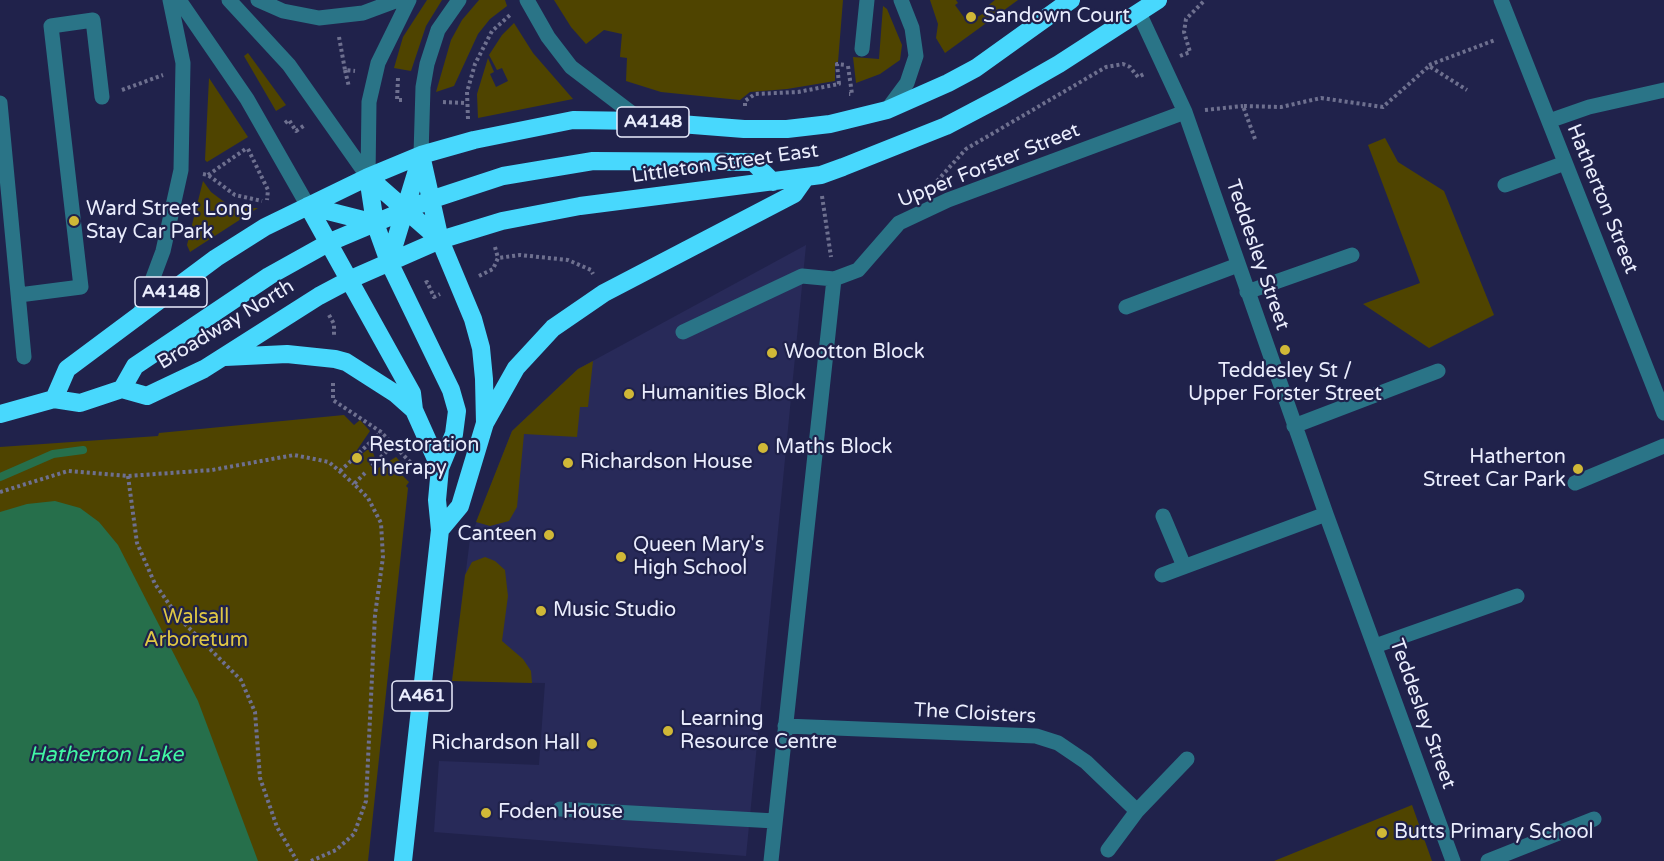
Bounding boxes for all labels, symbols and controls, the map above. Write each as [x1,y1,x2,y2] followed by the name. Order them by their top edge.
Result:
[983,5,1130,29] place label: Sandown Court
[964,10,978,24] marker: Sandown Court
[617,107,689,137] road number: A4148
[895,119,1083,213] street label: Upper Forster Street
[1561,121,1643,277] street label: Hatherton Street
[630,139,820,189] street label: Littleton Street East
[1220,177,1294,333] street label: Teddesley Street
[86,198,253,245] place label: Ward Street Long Stay Car Park
[67,214,81,228] marker: Ward Street Long Stay Car Park
[153,275,299,375] street label: Broadway North
[135,277,207,307] road number: A4148
[784,341,925,365] place label: Wootton Block
[1278,343,1292,357] marker: Teddesley St / Upper Forster Street
[765,346,779,360] marker: Wootton Block
[1188,360,1382,407] place label: Teddesley St / Upper Forster Street
[641,382,806,406] place label: Humanities Block
[622,387,636,401] marker: Humanities Block
[369,434,479,481] place label: Restoration Therapy
[775,436,892,460] place label: Maths Block
[756,441,770,455] marker: Maths Block
[1423,446,1566,493] place label: Hatherton Street Car Park
[350,451,364,465] marker: Restoration Therapy
[580,451,752,475] place label: Richardson House
[561,456,575,470] marker: Richardson House
[1571,462,1585,476] marker: Hatherton Street Car Park
[458,523,537,547] place label: Canteen
[542,528,556,542] marker: Canteen
[633,534,764,581] place label: Queen Mary's High School
[614,550,628,564] marker: Queen Mary's High School
[553,599,676,623] place label: Music Studio
[534,604,548,618] marker: Music Studio
[144,606,248,653] park label: Walsall Arboretum
[1384,636,1460,792] street label: Teddesley Street
[392,681,452,711] road number: A461
[913,699,1037,729] street label: The Cloisters
[680,708,837,755] place label: Learning Resource Centre
[661,724,675,738] marker: Learning Resource Centre
[431,732,580,756] place label: Richardson Hall
[585,737,599,751] marker: Richardson Hall
[29,742,183,768] water label: Hatherton Lake
[498,801,623,825] place label: Foden House
[479,806,493,820] marker: Foden House
[1394,821,1594,845] place label: Butts Primary School
[1375,826,1389,840] marker: Butts Primary School

